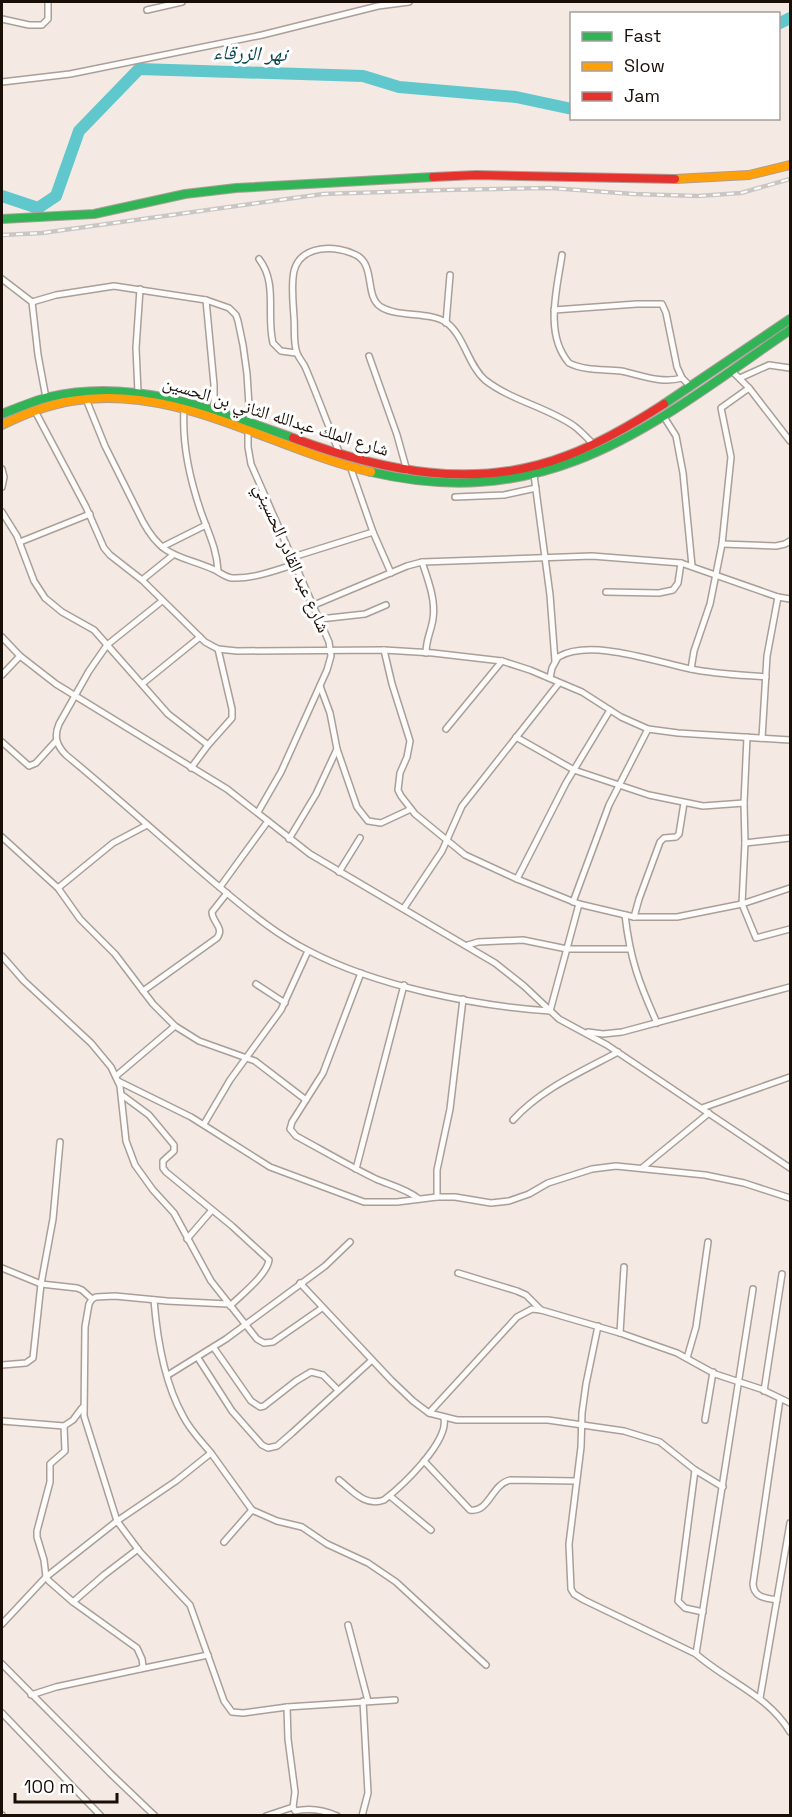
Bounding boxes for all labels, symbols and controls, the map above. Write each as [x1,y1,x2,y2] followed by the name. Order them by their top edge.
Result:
[570,12,780,120] legend
[624,24,661,47] text: Fast
[213,39,290,67] water label: نهر الزرقاء
[624,54,665,77] text: Slow
[624,84,660,107] text: Jam
[159,370,392,464] street label: شارع الملك عبدالله الثاني بن الحسين
[246,480,336,638] street label: شارع عبد القادر الحسيني
[15,1766,117,1804] scale bar
[24,1775,75,1798] text: 100 m

